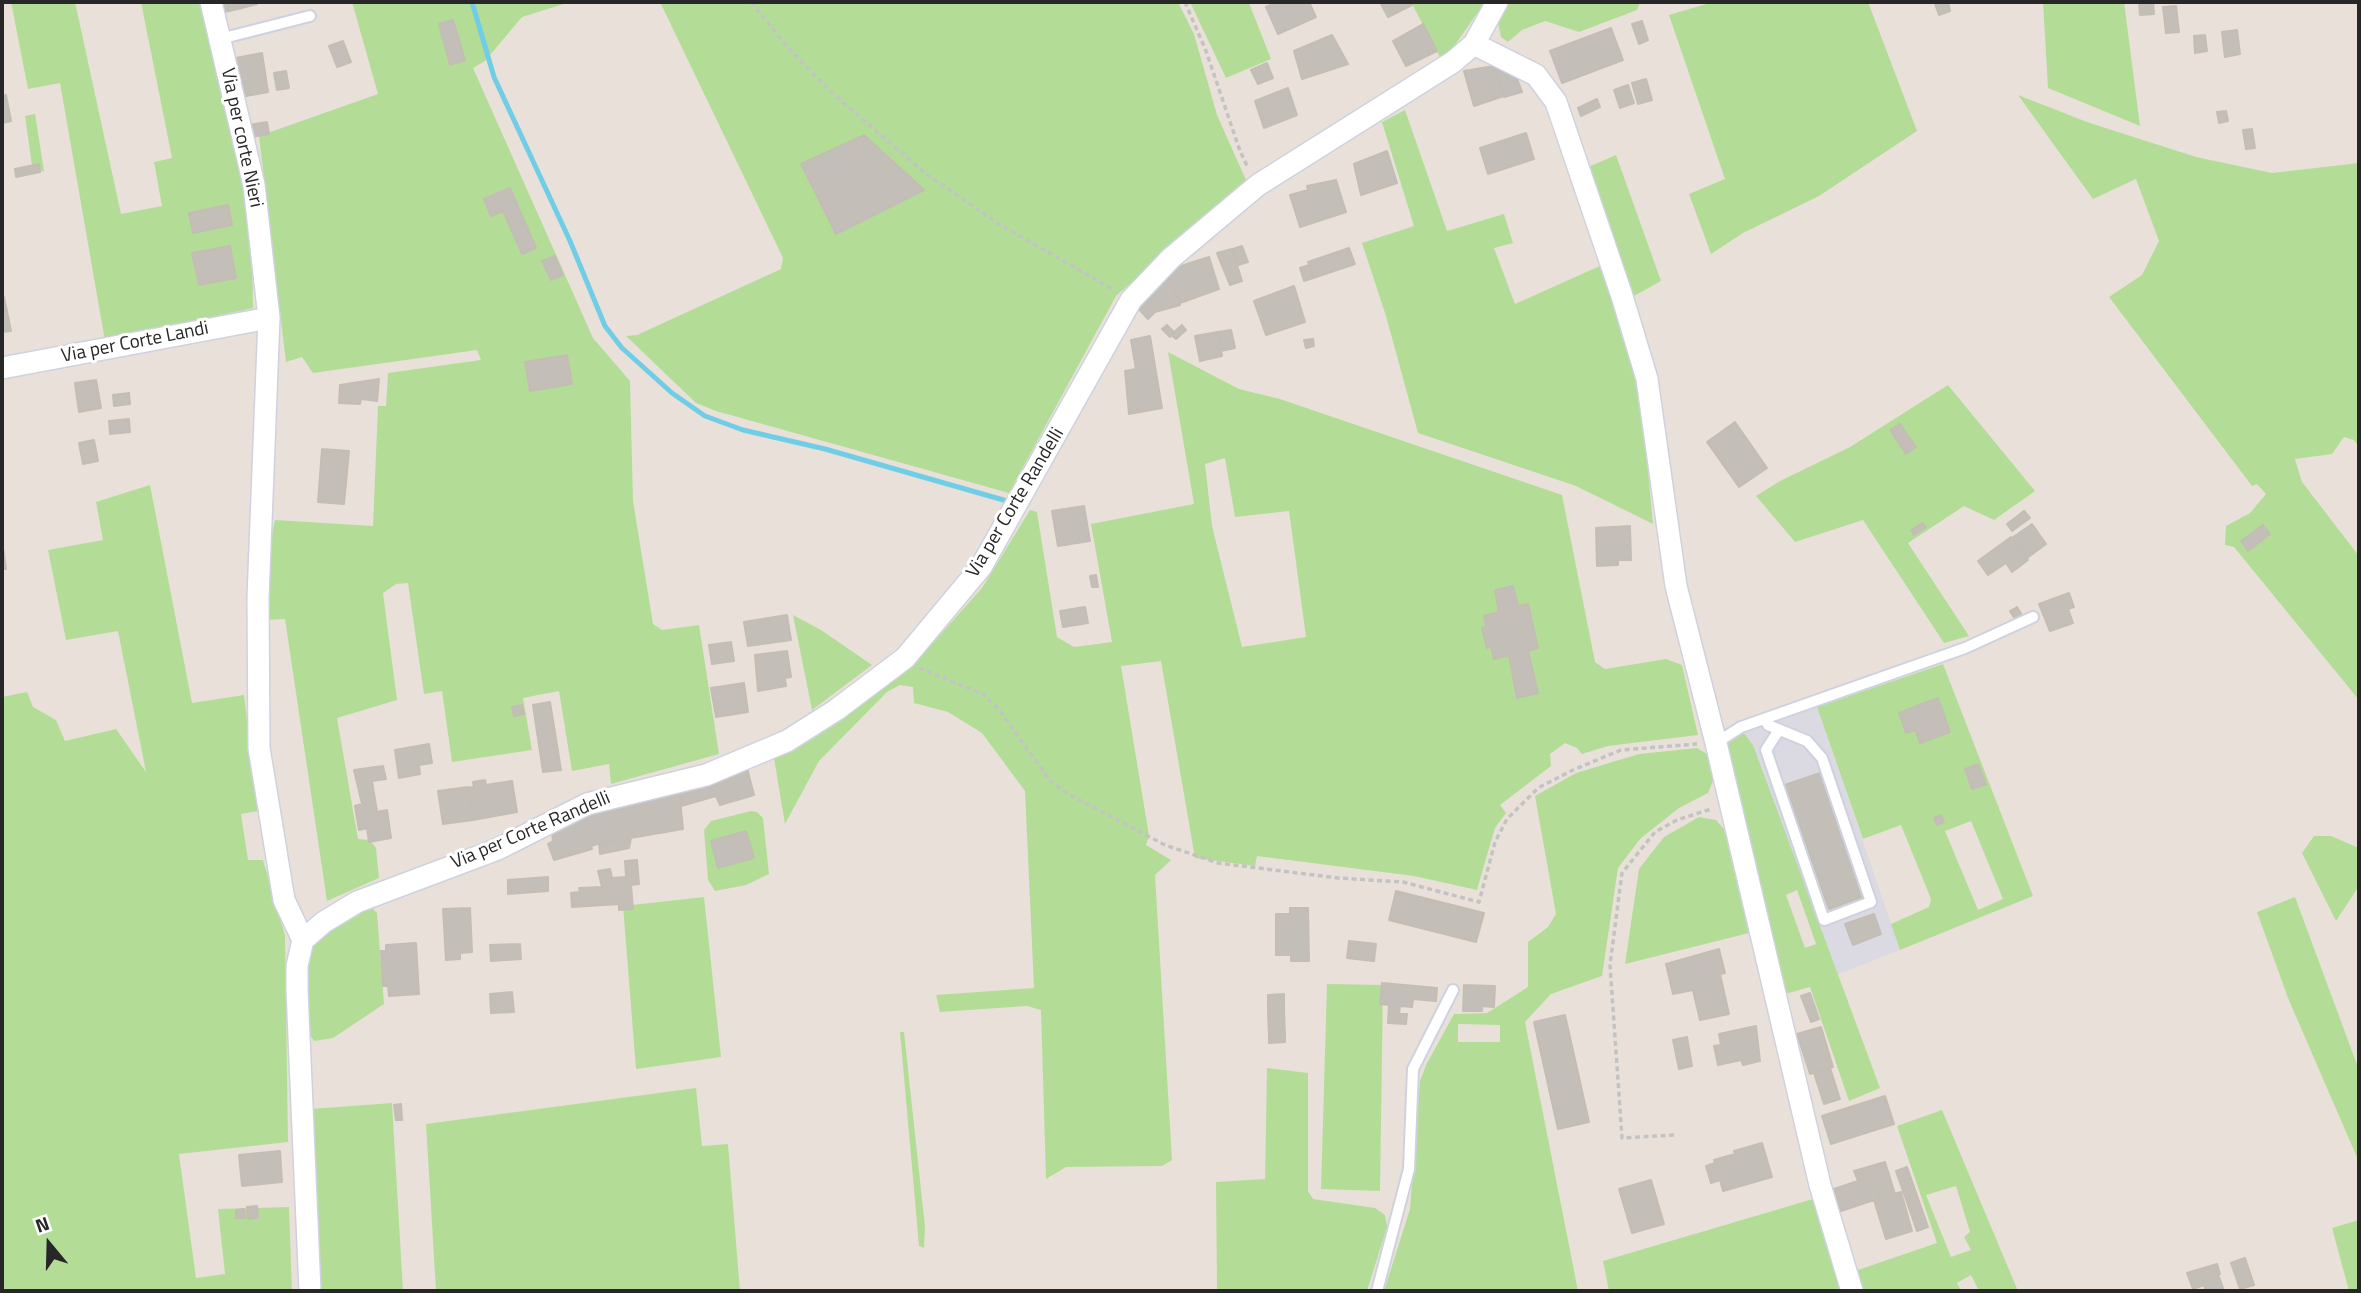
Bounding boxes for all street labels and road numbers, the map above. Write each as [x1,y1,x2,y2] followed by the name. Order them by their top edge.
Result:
[215,66,267,210] street label: Via per corte Nieri
[59,318,211,368] street label: Via per Corte Landi
[962,424,1070,582] street label: Via per Corte Randelli
[448,787,614,875] street label: Via per Corte Randelli

